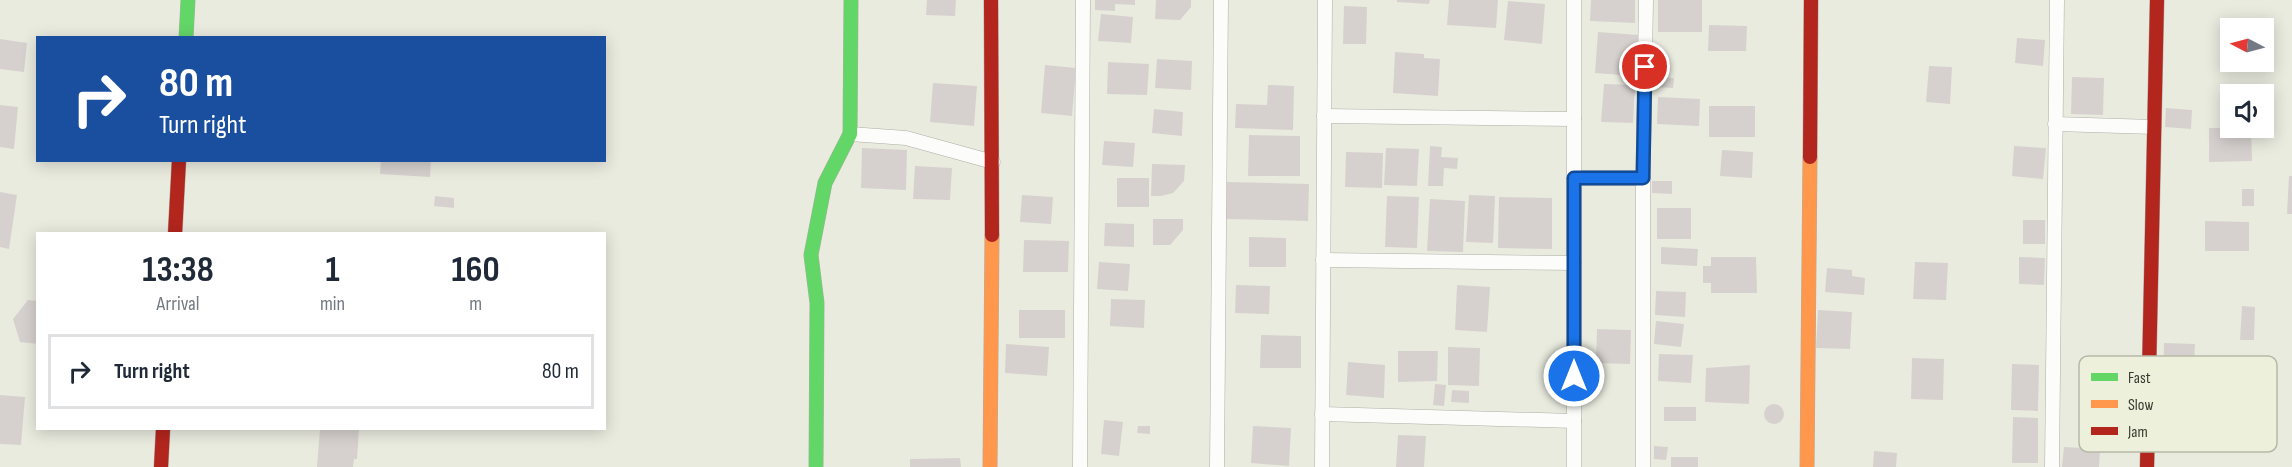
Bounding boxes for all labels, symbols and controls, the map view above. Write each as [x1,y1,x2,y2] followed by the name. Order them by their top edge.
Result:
[2220,18,2274,72] north arrow
[2220,18,2274,138] map controls
[1619,41,1670,92] pin
[1628,50,1661,83] icon: arrive
[159,58,233,109] text: 80 m
[60,60,138,138] icon: right
[2220,84,2274,138] button: sound
[159,109,246,141] text: Turn right
[142,249,214,292] text: 13:38
[326,249,340,292] text: 1
[451,249,500,292] text: 160
[157,292,200,316] text: Arrival
[320,292,345,316] text: min
[469,292,482,316] text: m
[1542,344,1606,408] position arrow
[63,355,96,388] icon: right
[2079,356,2277,452] legend
[114,358,190,385] text: Turn right
[542,358,579,385] text: 80 m
[2128,369,2151,388] text: Fast
[2128,396,2153,415] text: Slow
[2127,423,2148,442] text: Jam

